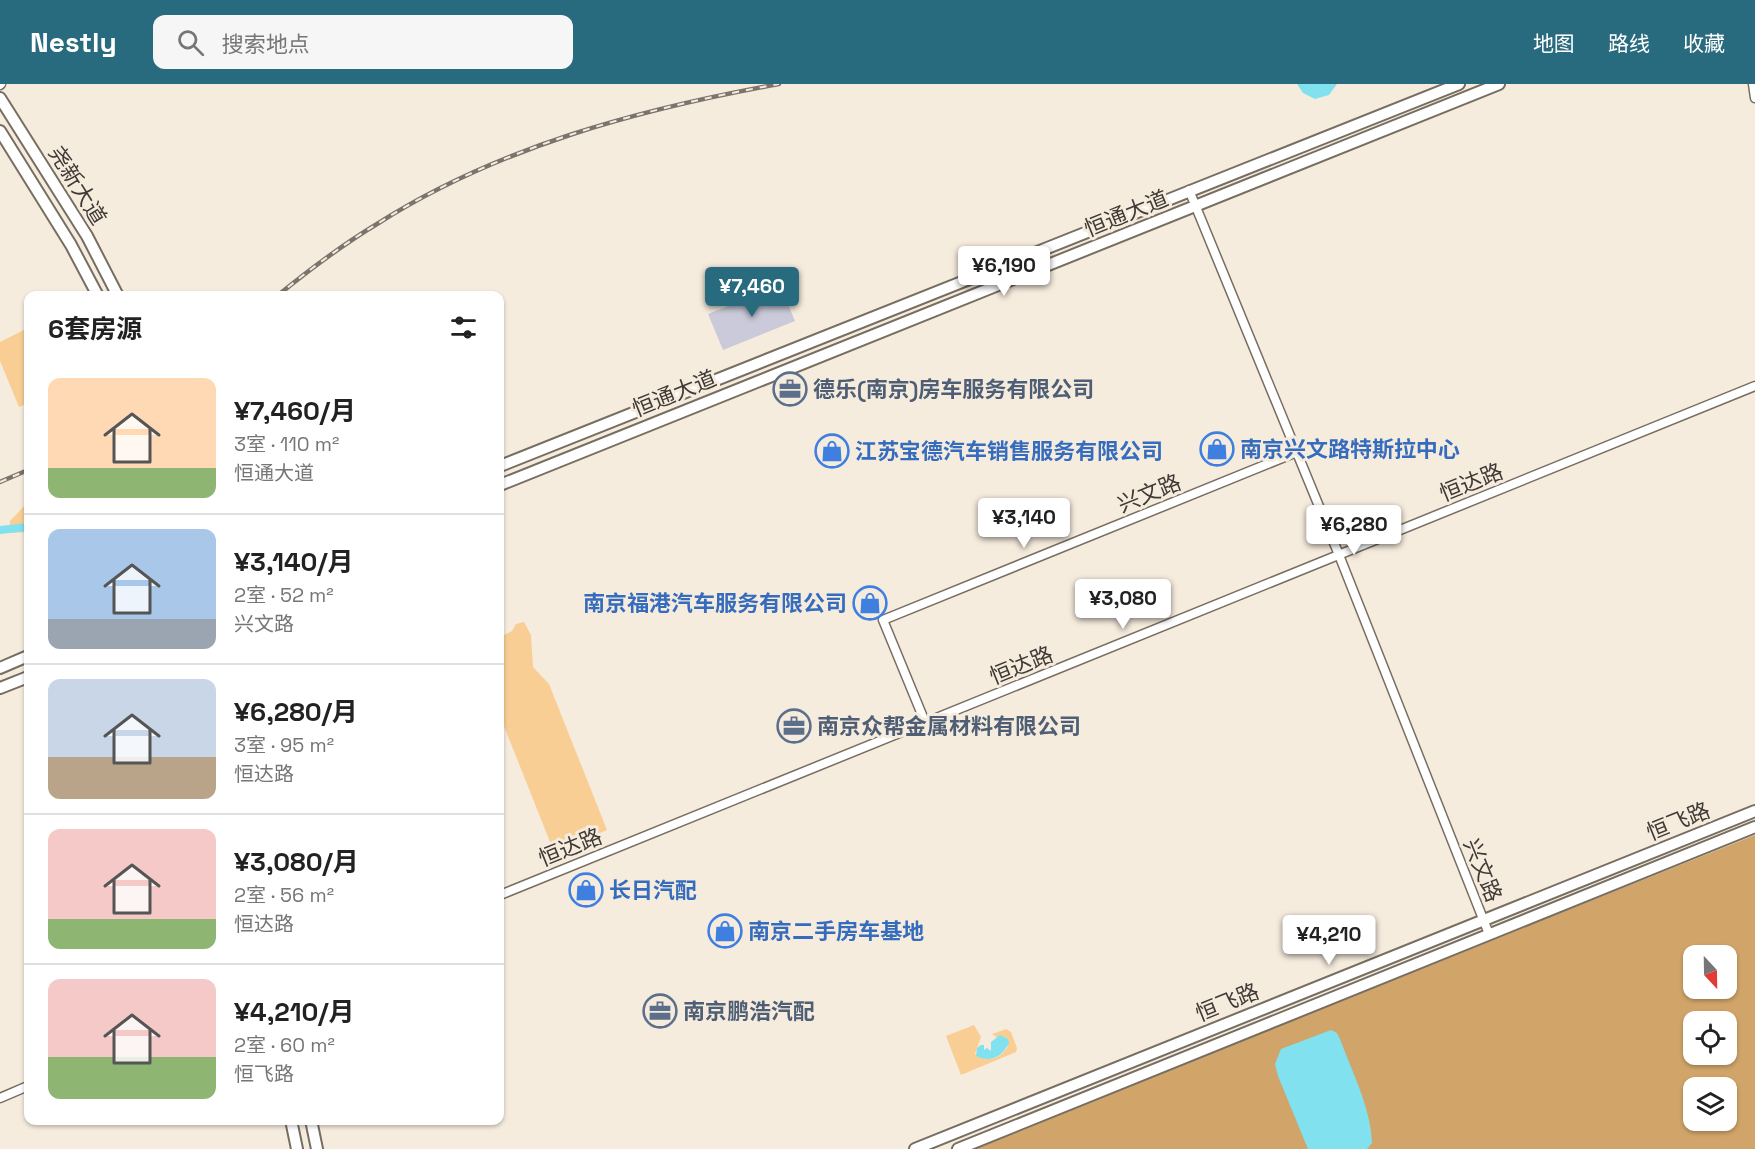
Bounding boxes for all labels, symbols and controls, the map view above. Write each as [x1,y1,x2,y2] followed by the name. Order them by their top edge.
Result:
[153,15,573,69] search box
[30,24,117,60] text: Nestly
[174,26,207,59] icon: search
[222,30,310,58] text: 搜索地点
[1533,30,1575,57] text: 地图
[1608,30,1650,57] text: 路线
[1683,30,1725,57] text: 收藏
[43,140,113,230] street label: 尧新大道
[1080,184,1172,242] street label: 恒通大道
[955,246,1053,297] pin: ¥6,190
[972,252,1036,278] text: ¥6,190
[703,267,801,318] pin: ¥7,460
[719,273,785,299] text: ¥7,460
[447,311,480,344] icon: filters
[48,312,142,346] text: 6套房源
[628,364,720,422] street label: 恒通大道
[772,371,808,407] office icon: 德乐(南京)房车服务有限公司
[813,375,1094,403] place label: 德乐(南京)房车服务有限公司
[234,394,356,428] text: ¥7,460/月
[96,402,168,474] icon: home
[234,431,339,457] text: 3室 · 110 m²
[1199,431,1235,467] shop icon: 南京兴文路特斯拉中心
[814,433,850,469] shop icon: 江苏宝德汽车销售服务有限公司
[1240,435,1460,463] place label: 南京兴文路特斯拉中心
[855,437,1163,465] place label: 江苏宝德汽车销售服务有限公司
[1435,457,1507,507] street label: 恒达路
[234,460,314,486] text: 恒通大道
[1113,468,1185,518] street label: 兴文路
[975,498,1073,549] pin: ¥3,140
[992,504,1056,530] text: ¥3,140
[1305,505,1403,556] pin: ¥6,280
[1320,511,1388,537] text: ¥6,280
[234,545,353,579] text: ¥3,140/月
[96,553,168,625] icon: home
[1074,579,1172,630] pin: ¥3,080
[234,582,334,608] text: 2室 · 52 m²
[852,585,888,621] shop icon: 南京福港汽车服务有限公司
[1089,585,1157,611] text: ¥3,080
[583,589,847,617] place label: 南京福港汽车服务有限公司
[234,611,294,637] text: 兴文路
[985,640,1057,690] street label: 恒达路
[234,695,358,729] text: ¥6,280/月
[96,703,168,775] icon: home
[776,708,812,744] office icon: 南京众帮金属材料有限公司
[817,712,1081,740] place label: 南京众帮金属材料有限公司
[234,732,334,758] text: 3室 · 95 m²
[234,761,294,787] text: 恒达路
[1642,796,1714,846] street label: 恒飞路
[534,822,606,872] street label: 恒达路
[1458,834,1508,906] street label: 兴文路
[234,845,359,879] text: ¥3,080/月
[96,853,168,925] icon: home
[568,872,604,908] shop icon: 长日汽配
[609,876,697,904] place label: 长日汽配
[234,882,334,908] text: 2室 · 56 m²
[234,911,294,937] text: 恒达路
[707,913,743,949] shop icon: 南京二手房车基地
[1280,915,1378,966] pin: ¥4,210
[748,917,924,945] place label: 南京二手房车基地
[1297,921,1361,947] text: ¥4,210
[1683,945,1737,999] north arrow
[1683,945,1737,1131] map controls
[1191,977,1263,1027] street label: 恒飞路
[642,993,678,1029] office icon: 南京鹏浩汽配
[234,995,354,1029] text: ¥4,210/月
[683,997,815,1025] place label: 南京鹏浩汽配
[96,1003,168,1075] icon: home
[1683,1011,1737,1065] button: locate
[234,1032,335,1058] text: 2室 · 60 m²
[234,1061,294,1087] text: 恒飞路
[1683,1077,1737,1131] button: layers

